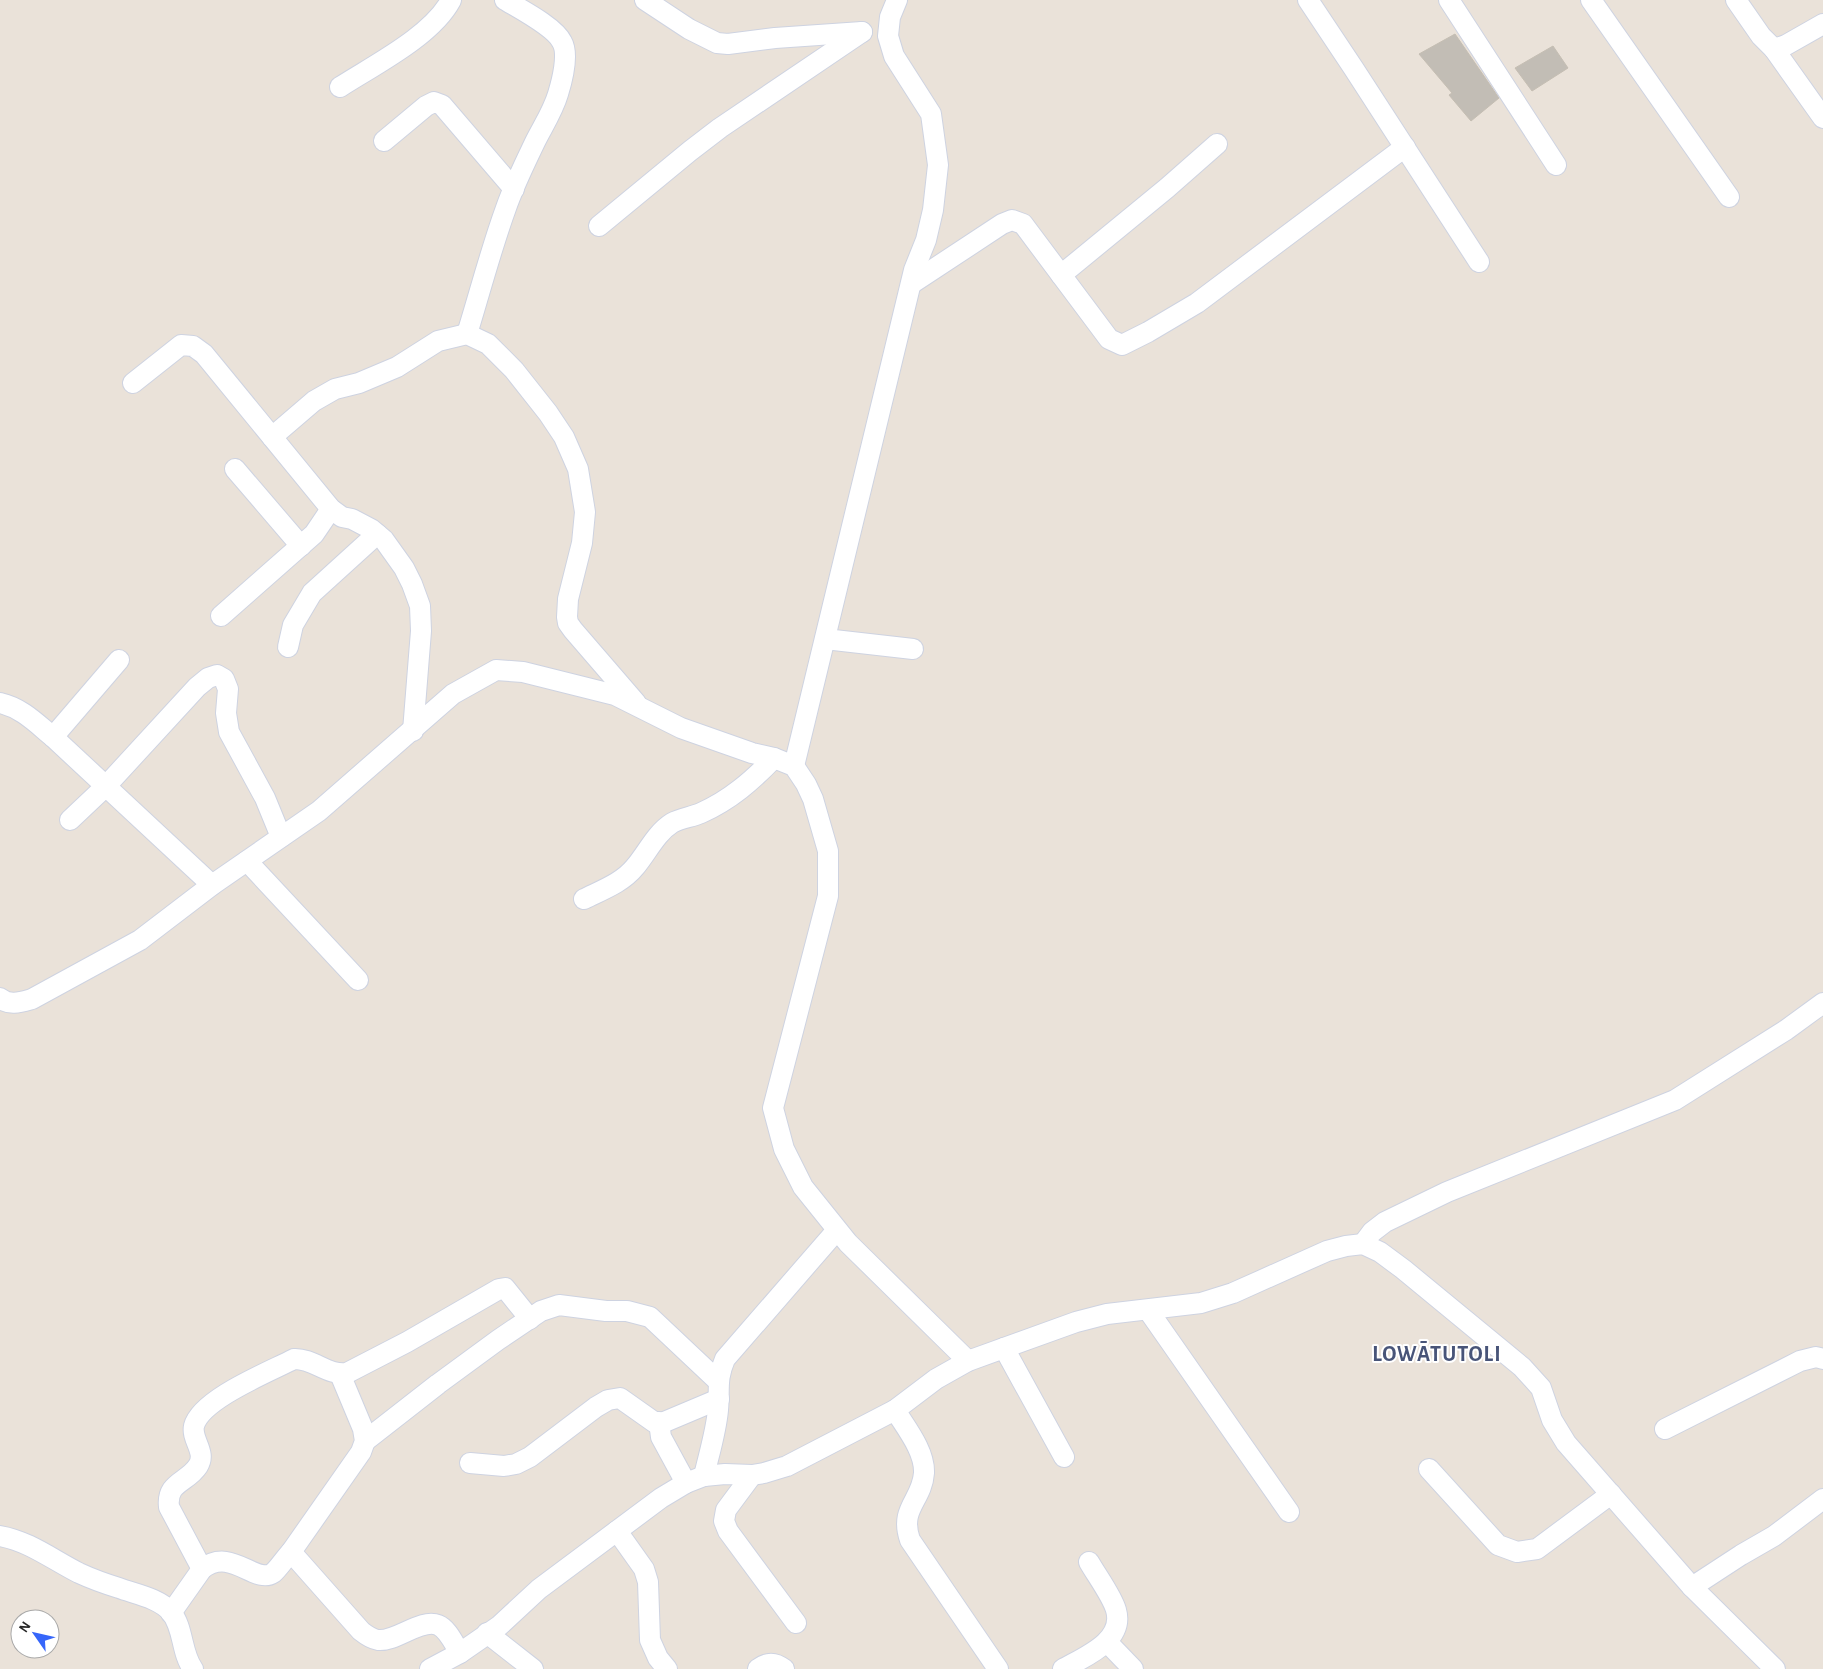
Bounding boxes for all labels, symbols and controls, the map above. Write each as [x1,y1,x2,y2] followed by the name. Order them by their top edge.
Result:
[1372,1341,1502,1365] district label: LOWĀTUTOLI
[10,1609,60,1659] north arrow
[17,1619,34,1635] text: N

